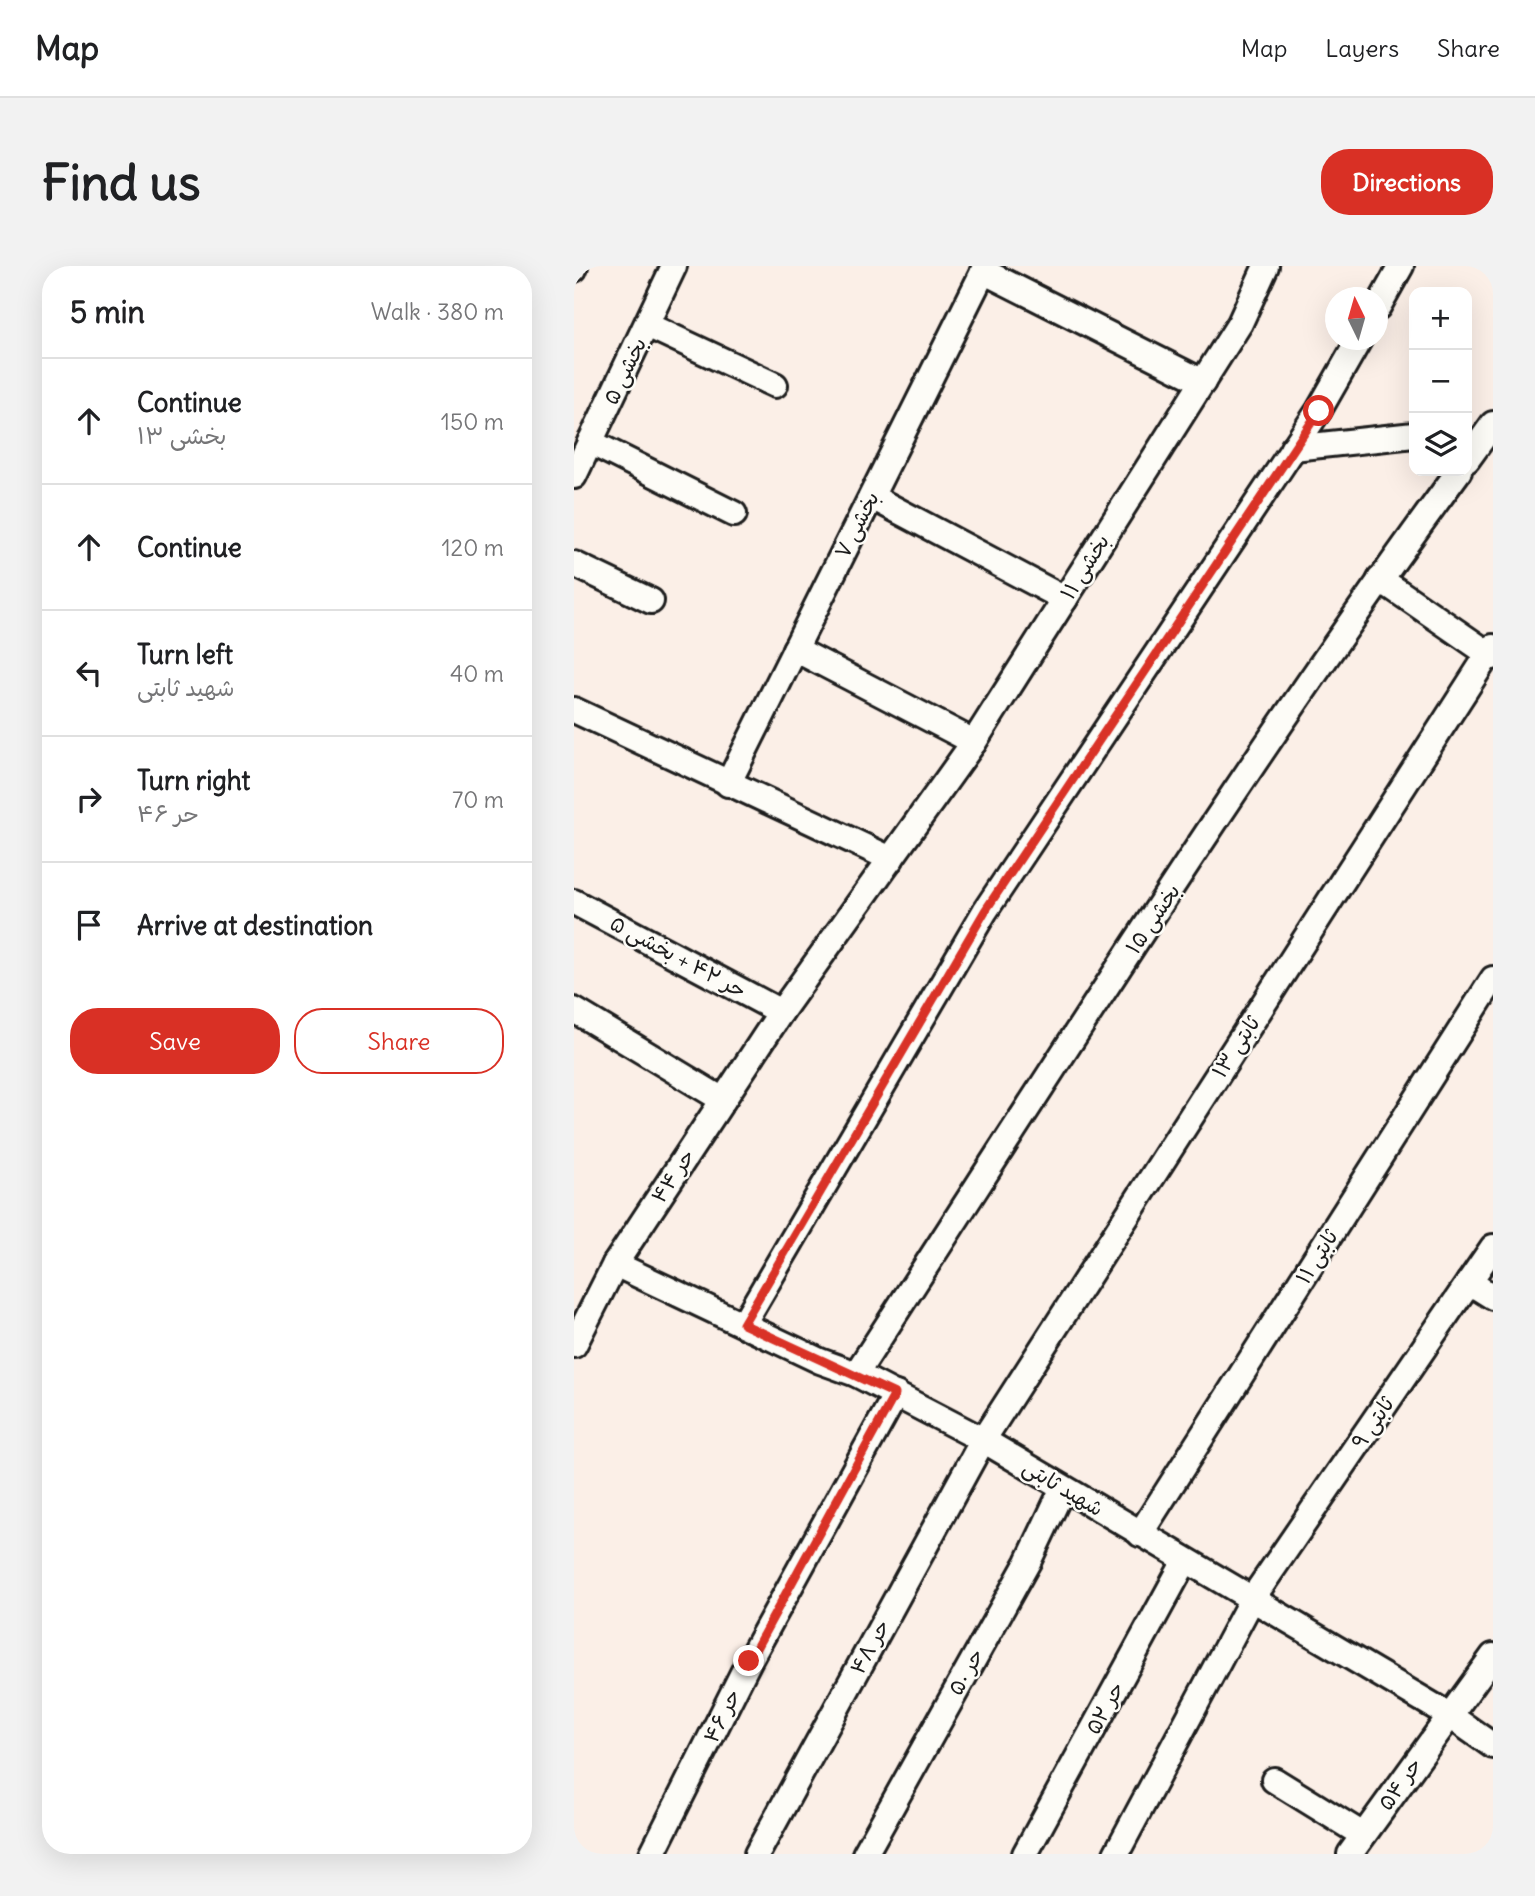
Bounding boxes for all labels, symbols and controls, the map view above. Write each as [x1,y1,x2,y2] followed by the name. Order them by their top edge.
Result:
[35,27,99,69] text: Map
[1241,33,1287,63] text: Map
[1325,33,1399,63] text: Layers
[1437,33,1500,63] text: Share
[1321,149,1493,215] button: Directions
[42,152,200,213] text: Find us
[1325,287,1388,350] north arrow
[1409,287,1472,476] map controls
[1409,287,1472,350] button: +
[70,293,145,331] text: 5 min
[371,297,504,326] text: Walk · 380 m
[597,333,653,409] street label: بخشی ۵
[1409,350,1472,413] button: −
[137,386,242,419] text: Continue
[1303,395,1334,426] route start
[70,402,108,440] icon: ahead
[441,407,504,436] text: 150 m
[1409,413,1472,476] button: layers
[137,421,226,450] text: بخشی ۱۳
[828,487,886,563] street label: بخشی ۷
[70,528,108,566] icon: ahead
[1054,529,1116,605] street label: بخشی ۱۱
[137,531,242,564] text: Continue
[441,533,504,562] text: 120 m
[137,638,233,671] text: Turn left
[70,654,108,692] icon: left
[450,659,504,688] text: 40 m
[137,673,235,702] text: شهید ثابتی
[137,764,250,797] text: Turn right
[70,780,108,818] icon: right
[452,785,504,814] text: 70 m
[137,799,199,828] text: حر ۴۶
[1119,878,1187,960] street label: بخشی ۱۵
[70,906,108,944] icon: arrive
[137,909,373,942] text: Arrive at destination
[605,909,751,1005] street label: حر ۴۲ + بخشی ۵
[70,1008,280,1074] button: Save
[294,1008,504,1074] button: Share
[1206,1010,1267,1083] street label: ثابتی ۱۳
[645,1143,700,1208] street label: حر ۴۴
[1289,1224,1345,1289] street label: ثابتی ۱۱
[1345,1391,1401,1454] street label: ثابتی ۹
[1018,1453,1108,1523] street label: شهید ثابتی
[844,1615,896,1679] street label: حر ۴۸
[942,1644,989,1700] street label: حر ۵۰
[733,1645,764,1676] route end
[1079,1677,1130,1739] street label: حر ۵۲
[697,1684,746,1747] street label: حر ۴۶
[1372,1752,1427,1815] street label: حر ۵۴

